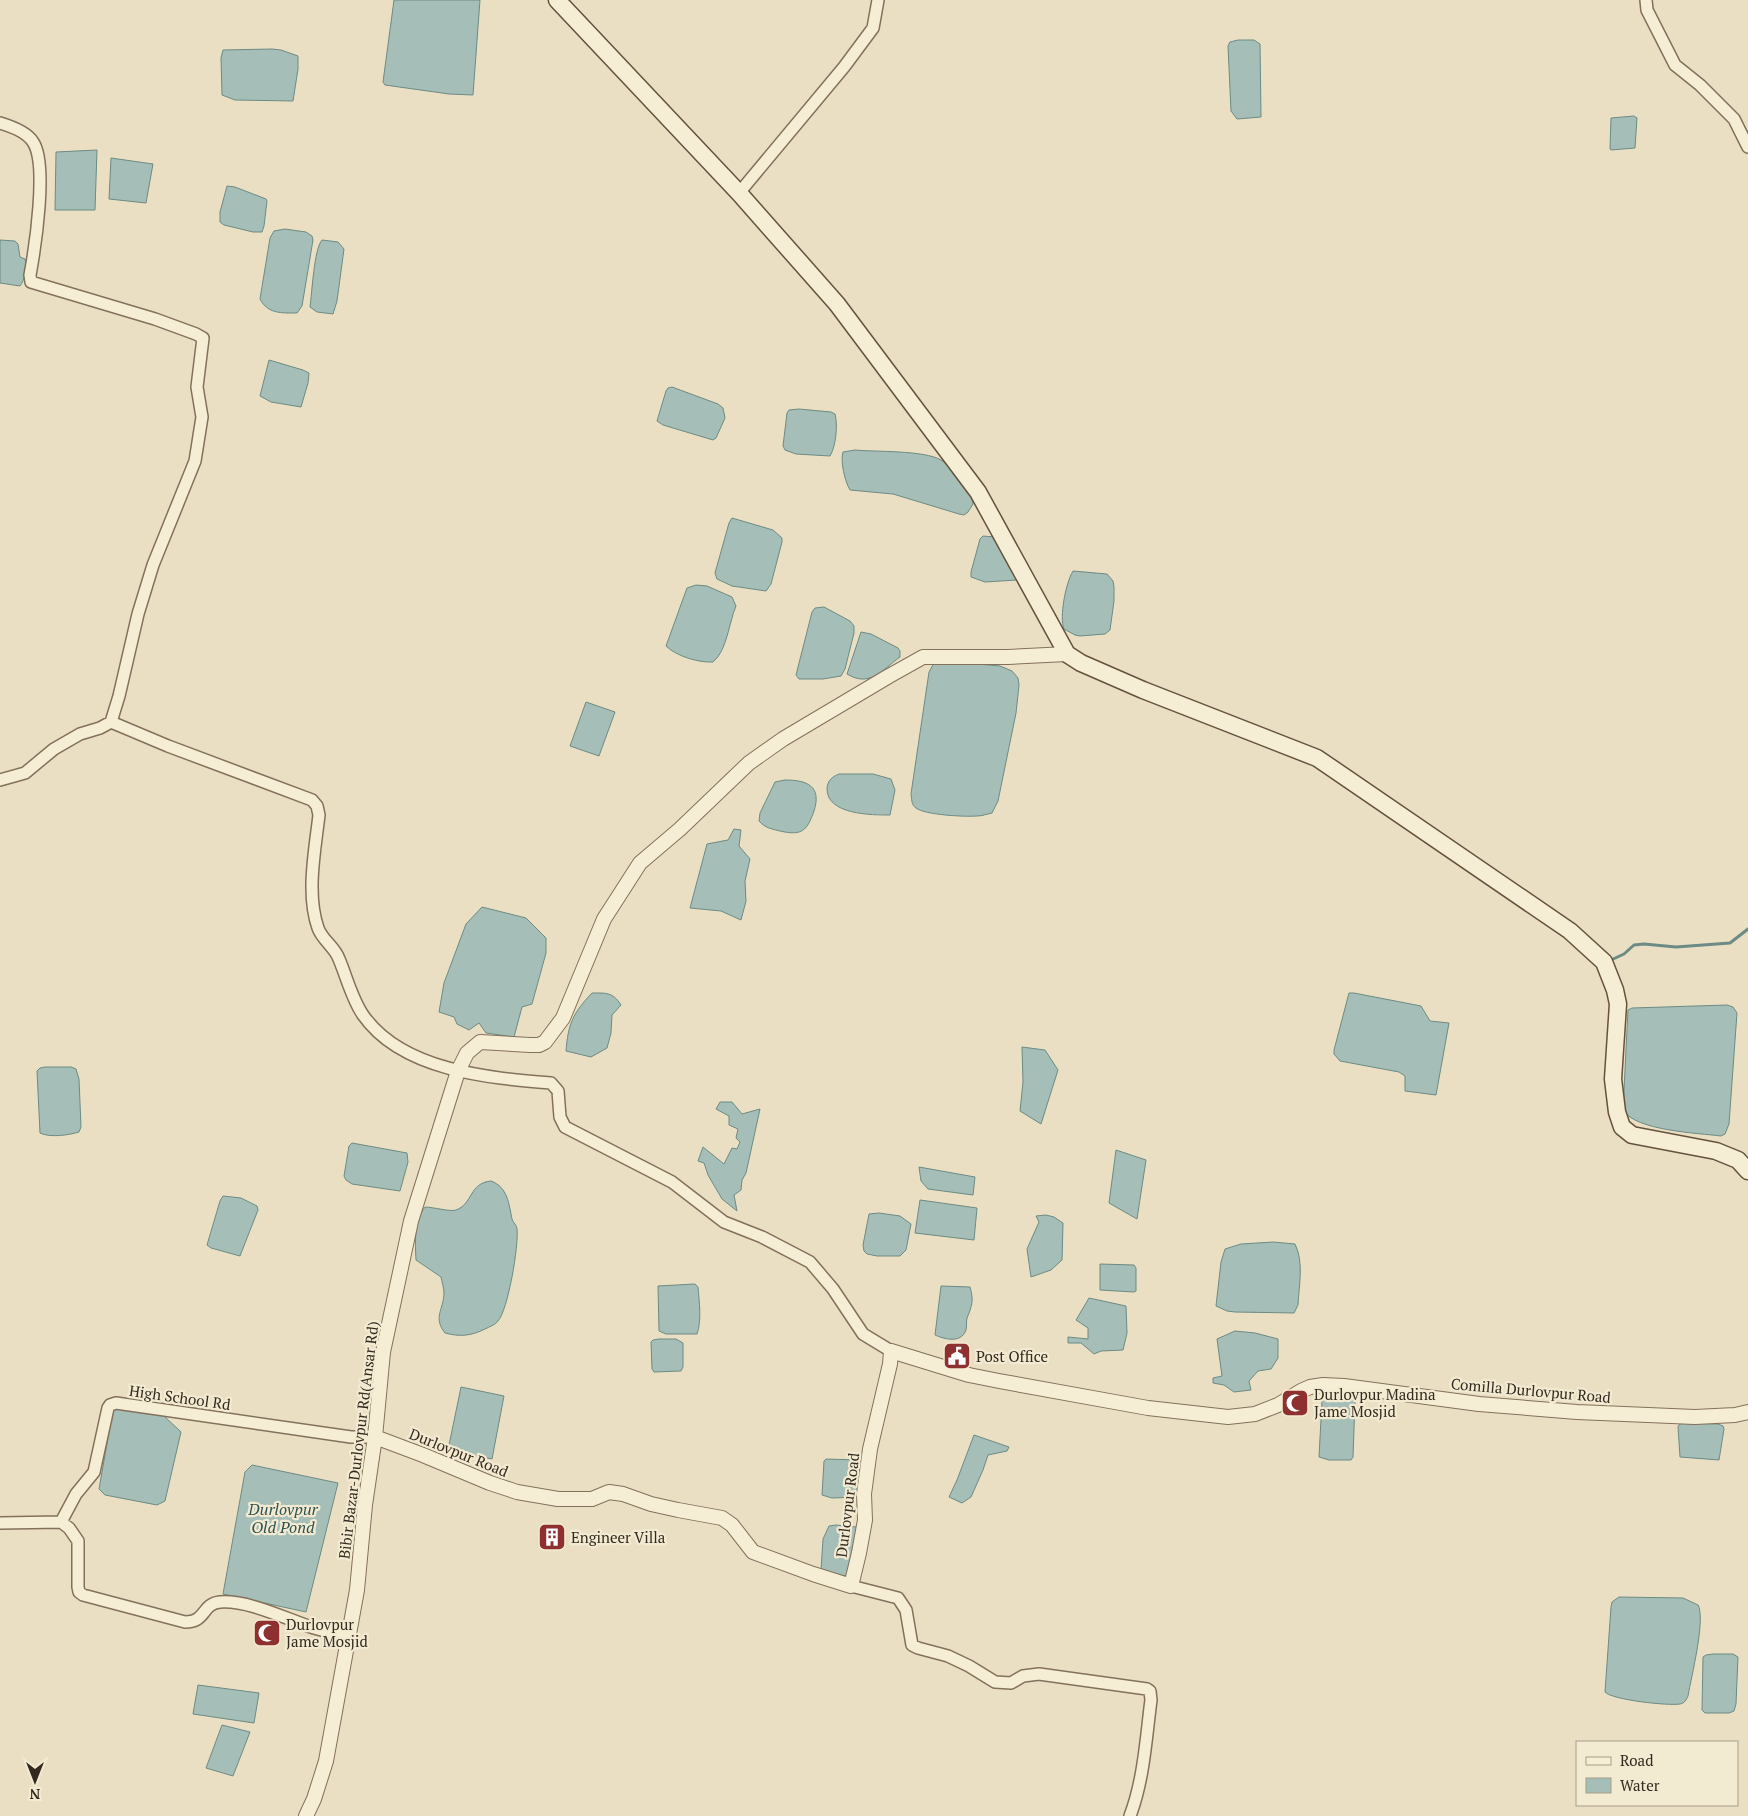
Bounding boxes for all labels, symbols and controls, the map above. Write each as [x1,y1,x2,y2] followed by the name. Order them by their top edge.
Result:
[333,1320,383,1560] street label: Bibir Bazar-Durlovpur Rd(Ansar Rd)
[942,1341,972,1371] public building icon: Post Office
[976,1346,1048,1366] place label: Post Office
[1450,1373,1612,1407] street label: Comilla Durlovpur Road
[128,1380,232,1414] street label: High School Rd
[1314,1384,1436,1421] place label: Durlovpur Madina Jame Mosjid
[1280,1388,1310,1418] mosque icon: Durlovpur Madina Jame Mosjid
[407,1423,511,1481] street label: Durlovpur Road
[831,1452,863,1558] street label: Durlovpur Road
[247,1498,319,1538] water label: Durlovpur Old Pond
[537,1522,567,1552] building icon: Engineer Villa
[571,1527,666,1547] place label: Engineer Villa
[286,1614,368,1651] place label: Durlovpur Jame Mosjid
[252,1618,282,1648] mosque icon: Durlovpur Jame Mosjid
[1576,1741,1738,1806] legend
[1620,1750,1653,1770] text: Road
[10,1756,60,1806] north arrow
[1620,1775,1660,1795] text: Water
[29,1785,40,1804] text: N

